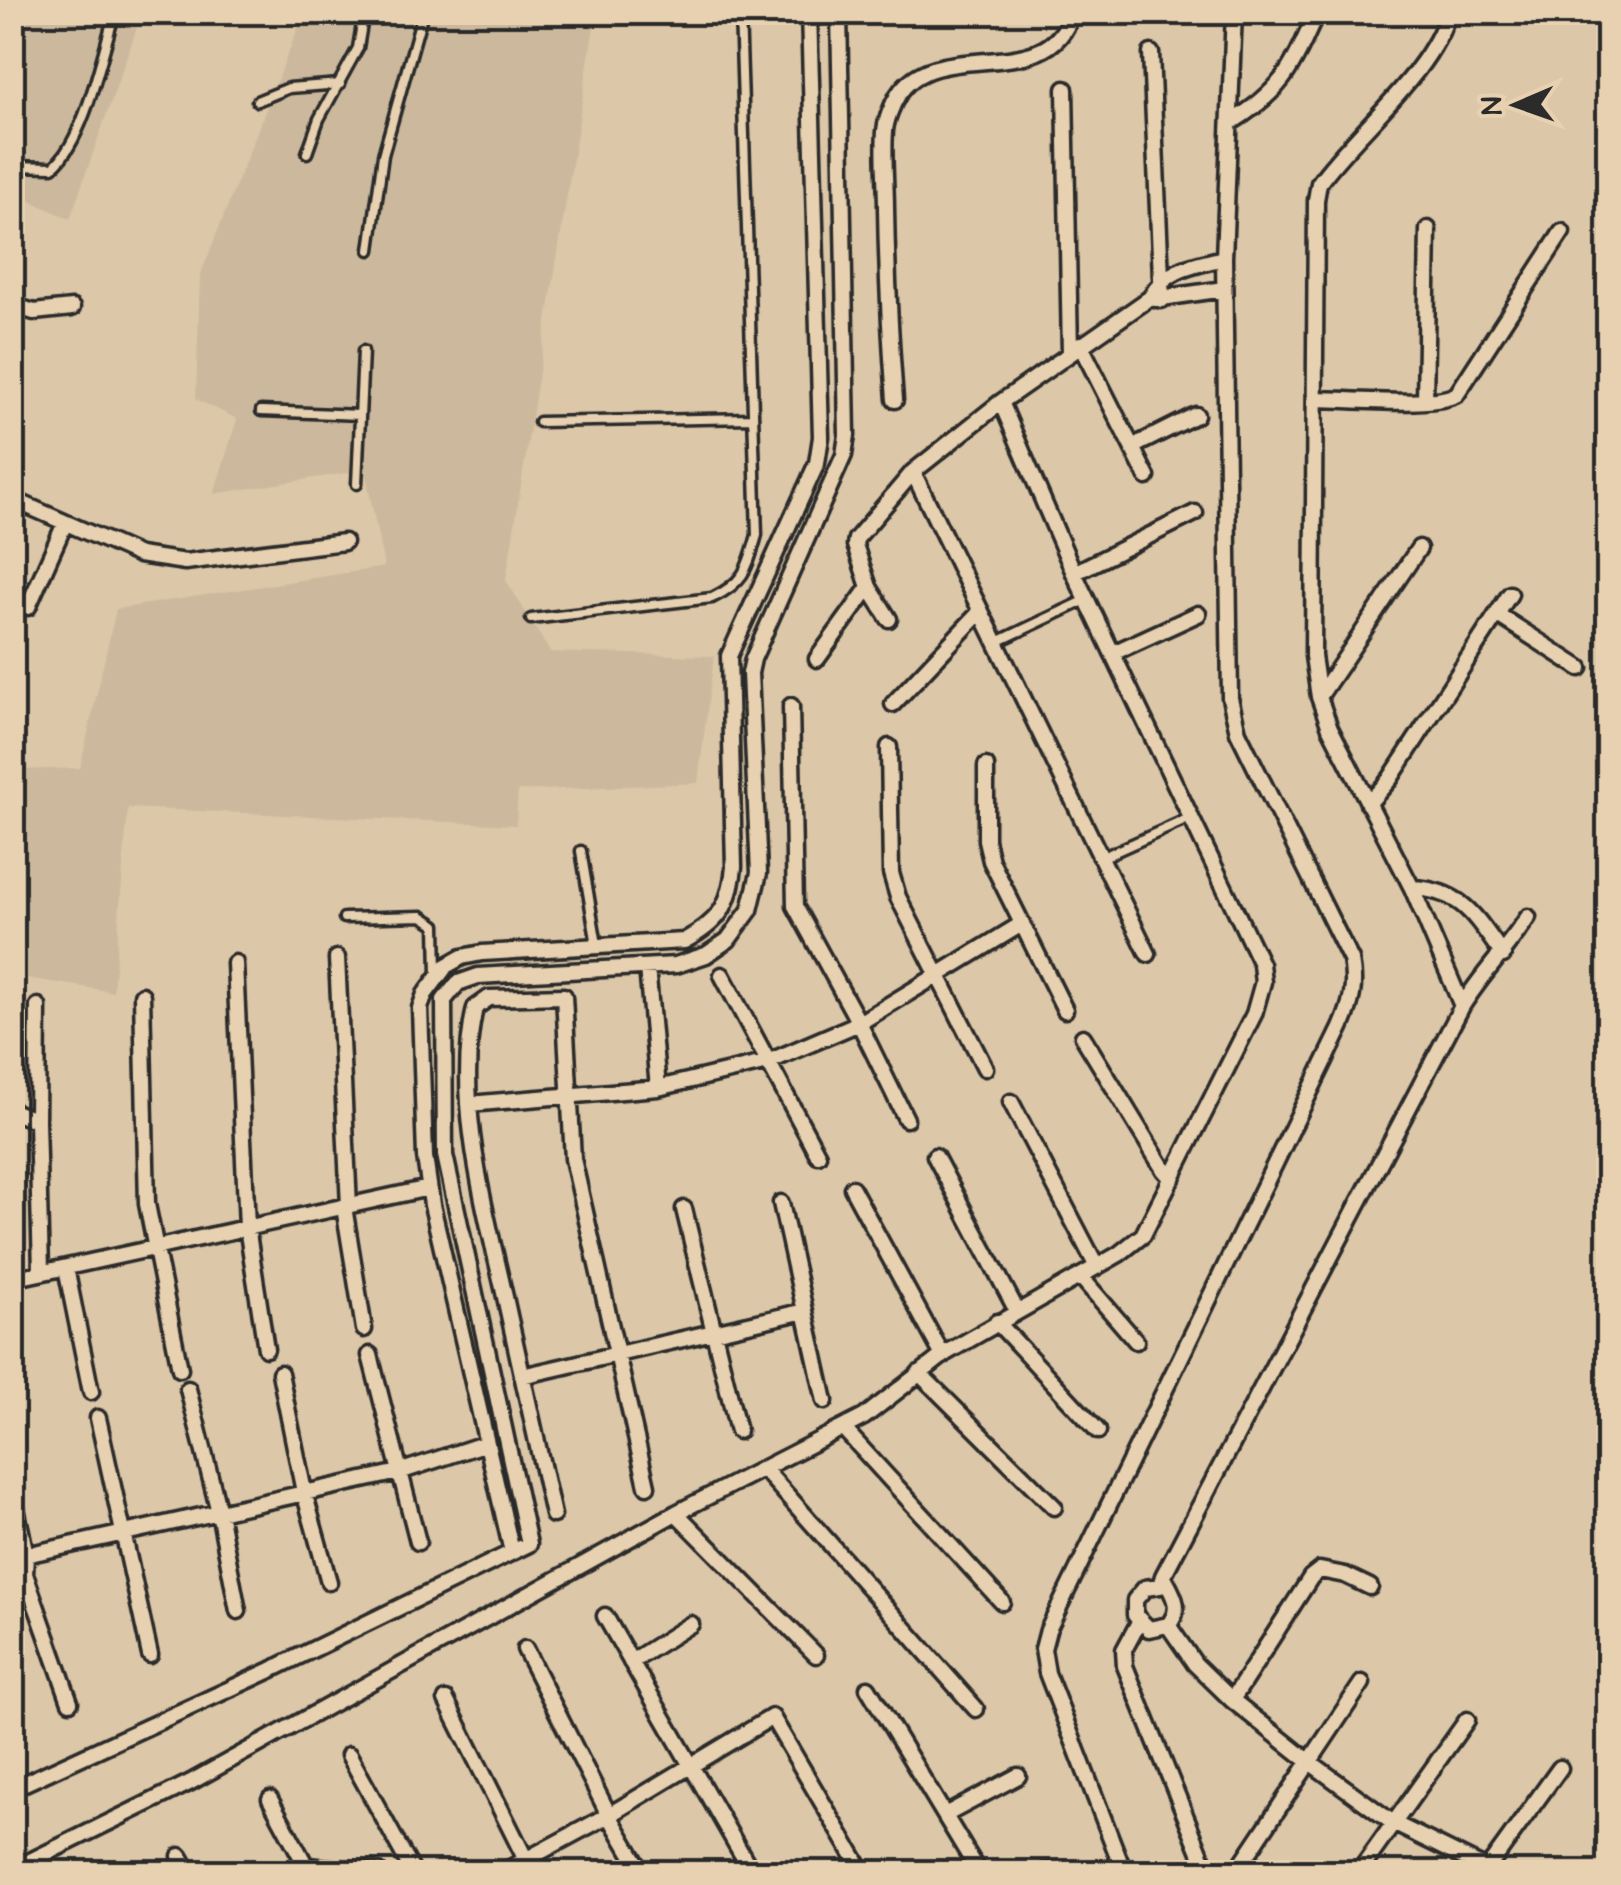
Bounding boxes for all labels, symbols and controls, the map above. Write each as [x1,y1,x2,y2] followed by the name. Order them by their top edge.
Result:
[1466,55,1566,155] north arrow
[1473,96,1512,115] text: N

